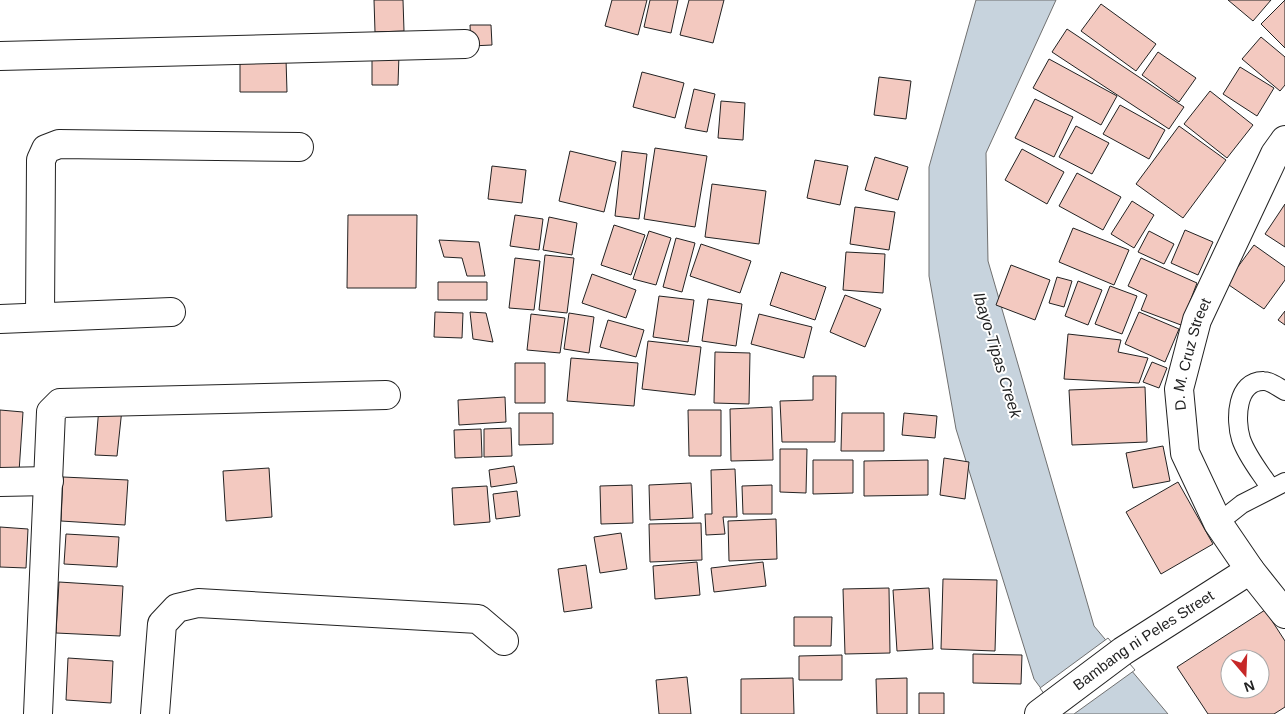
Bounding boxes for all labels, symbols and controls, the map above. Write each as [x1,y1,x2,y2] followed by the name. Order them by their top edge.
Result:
[970,290,1025,421] water label: Ibayo-Tipas Creek
[1170,294,1214,411] street label: D. M. Cruz Street
[1070,586,1217,693] street label: Bambang ni Peles Street
[1220,649,1270,699] north arrow
[1242,677,1257,696] text: N

